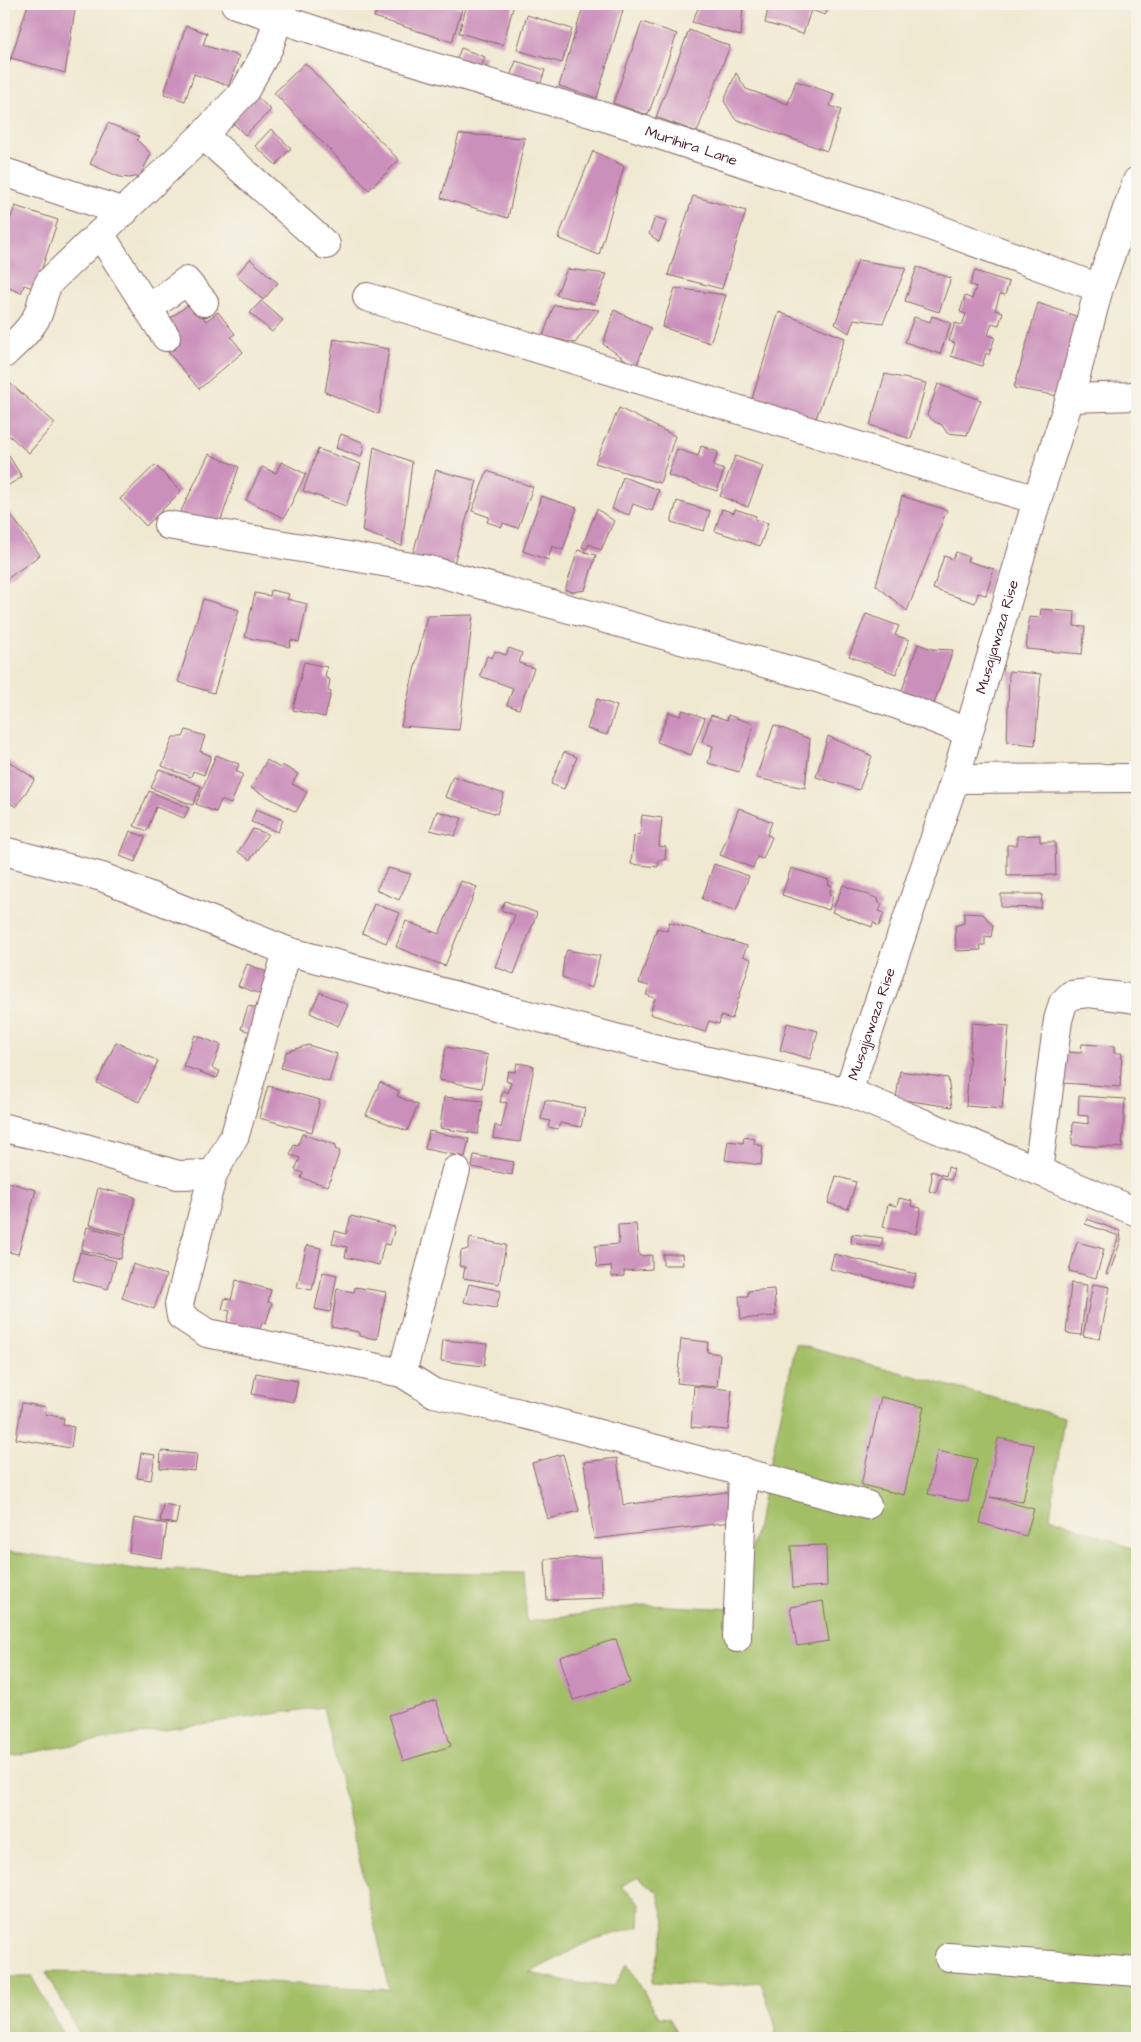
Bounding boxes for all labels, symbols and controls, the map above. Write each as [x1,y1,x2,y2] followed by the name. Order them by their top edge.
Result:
[643,121,740,171] street label: Murihira Lane
[970,577,1023,696] street label: Musajjawaza Rise
[842,965,900,1083] street label: Musajjawaza Rise

